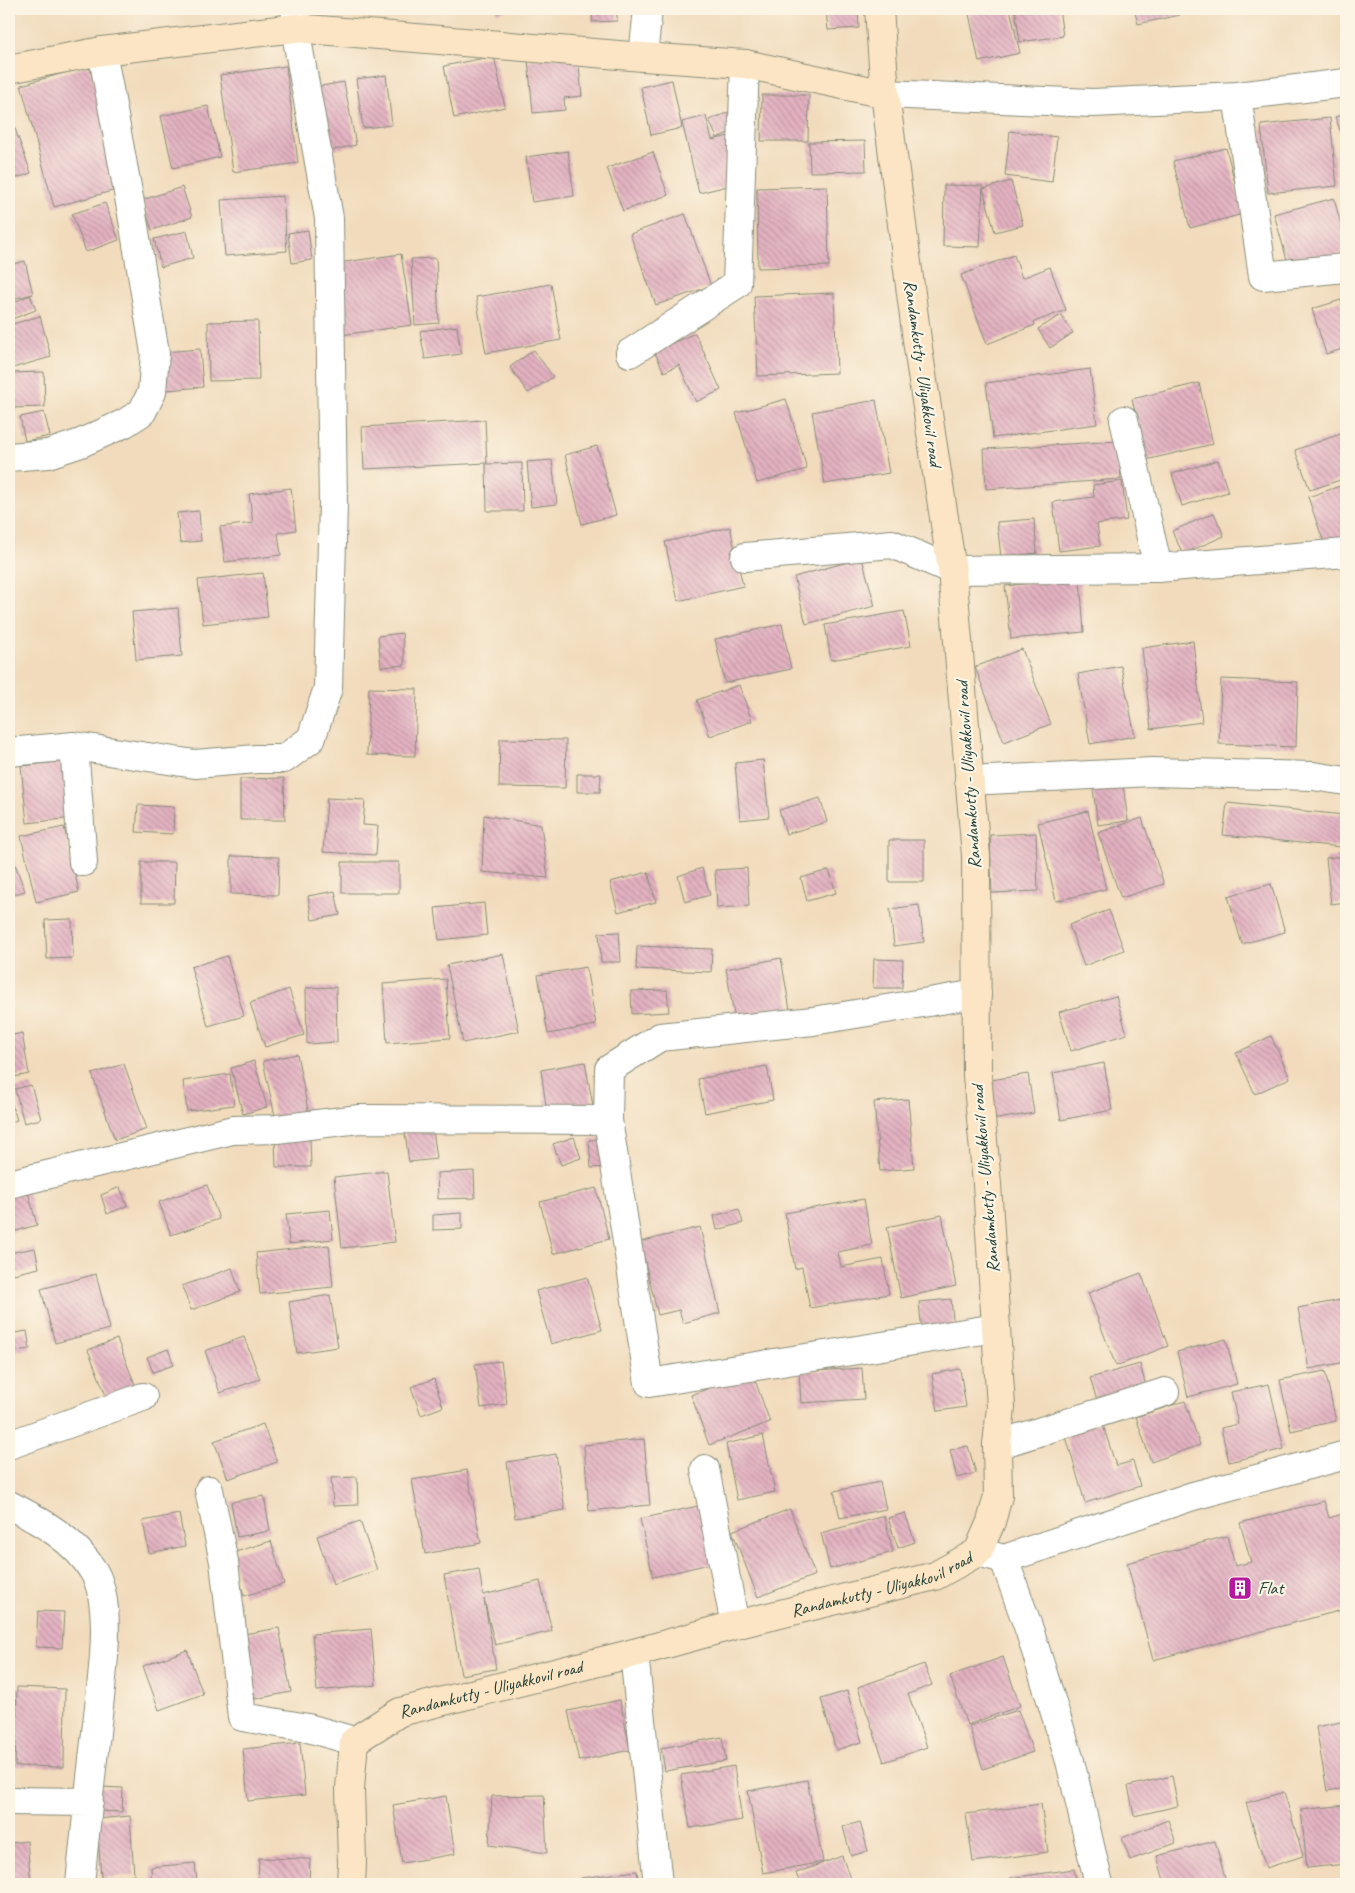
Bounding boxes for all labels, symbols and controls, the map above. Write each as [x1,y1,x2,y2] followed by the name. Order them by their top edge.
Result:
[899,278,947,471] street label: Randamkutty - Uliyakkovil road
[950,677,986,870] street label: Randamkutty - Uliyakkovil road
[966,1081,1004,1274] street label: Randamkutty - Uliyakkovil road
[789,1545,978,1622] street label: Randamkutty - Uliyakkovil road
[1227,1575,1253,1601] building icon: Flat
[1258,1577,1285,1599] place label: Flat
[397,1655,587,1723] street label: Randamkutty - Uliyakkovil road

